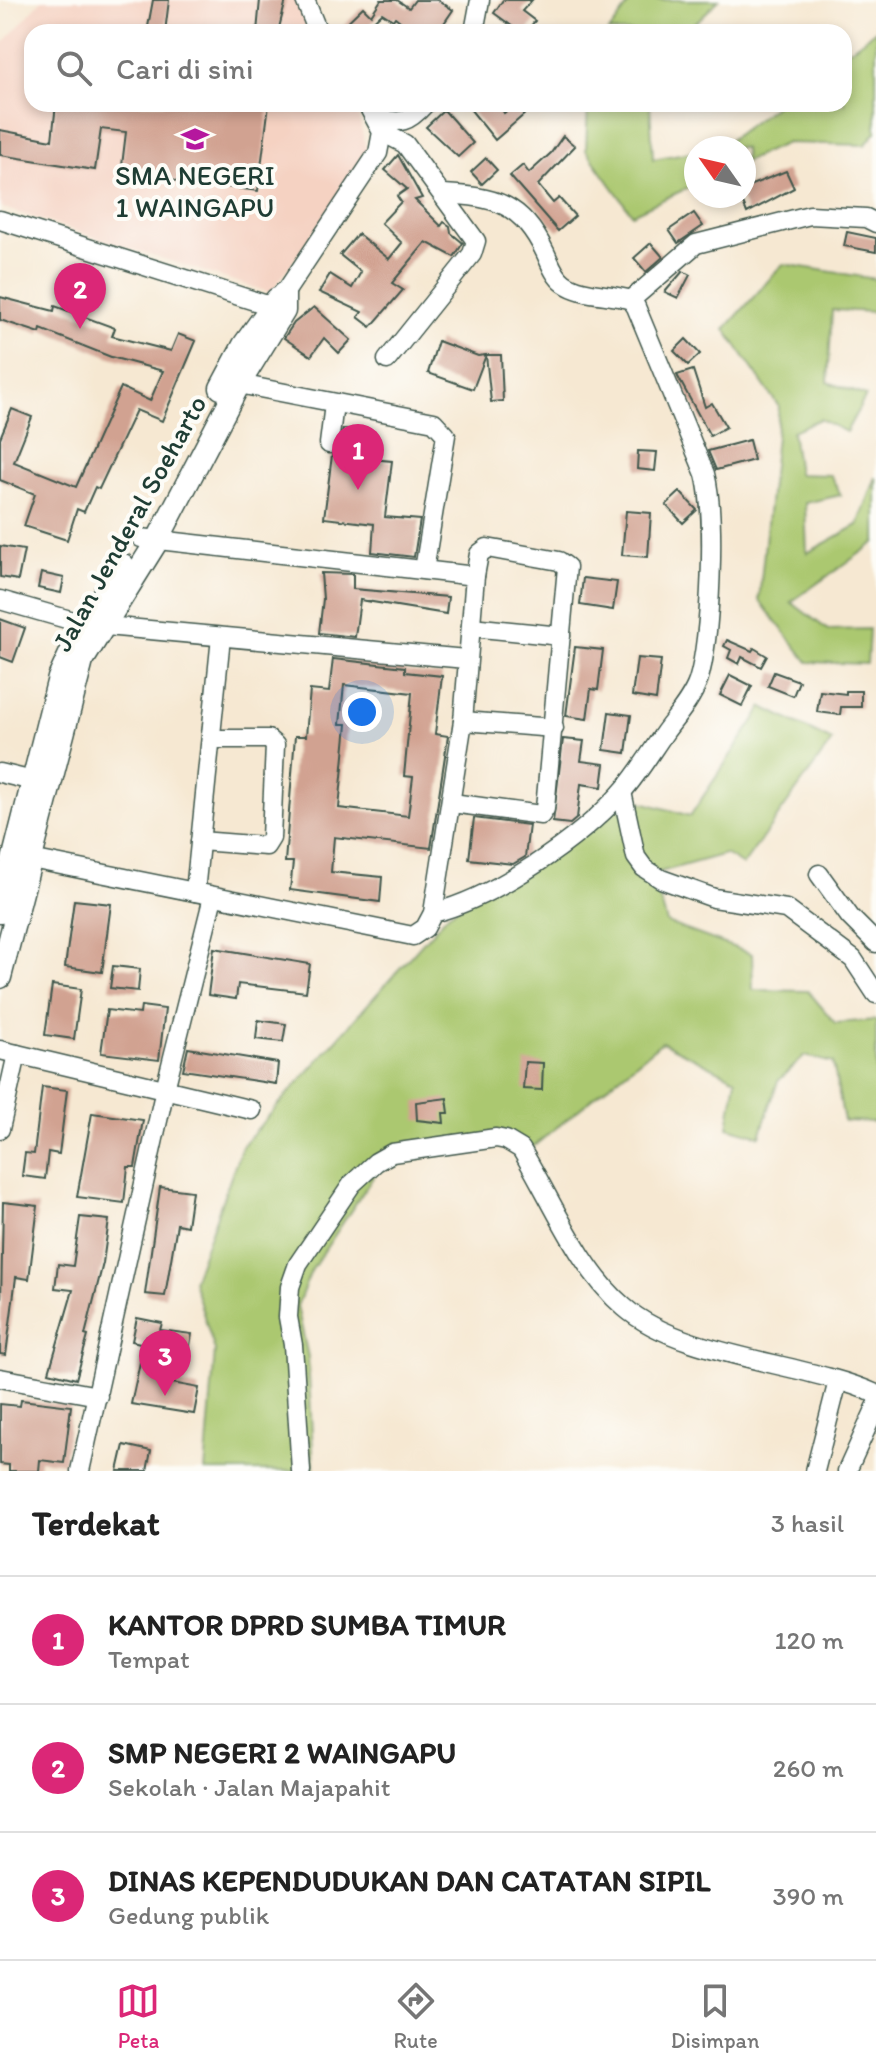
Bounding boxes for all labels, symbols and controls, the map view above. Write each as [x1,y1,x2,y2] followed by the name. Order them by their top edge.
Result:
[24,24,852,112] search box
[52,46,96,90] icon: search
[116,50,254,87] text: Cari di sini
[180,124,210,154] school or university icon: SMA NEGERI 1 WAINGAPU
[684,136,756,208] north arrow
[115,158,275,224] place label: SMA NEGERI 1 WAINGAPU
[54,263,106,329] pin: 2
[44,389,214,657] street label: Jalan Jenderal Soeharto
[332,424,384,490] pin: 1
[342,692,382,732] your location
[139,1330,191,1396] pin: 3
[32,1503,160,1544] text: Terdekat
[771,1507,844,1539] text: 3 hasil
[108,1606,506,1643] text: KANTOR DPRD SUMBA TIMUR
[52,1624,64,1656] text: 1
[775,1624,844,1656] text: 120 m
[108,1643,190,1675] text: Tempat
[108,1734,456,1771] text: SMP NEGERI 2 WAINGAPU
[51,1752,65,1784] text: 2
[773,1752,844,1784] text: 260 m
[108,1771,391,1803] text: Sekolah · Jalan Majapahit
[108,1862,711,1899] text: DINAS KEPENDUDUKAN DAN CATATAN SIPIL
[51,1880,65,1912] text: 3
[772,1880,844,1912] text: 390 m
[108,1899,269,1931] text: Gedung publik
[116,1979,160,2054] tab: Peta
[393,1979,438,2054] tab: Rute
[671,1979,759,2054] tab: Disimpan

